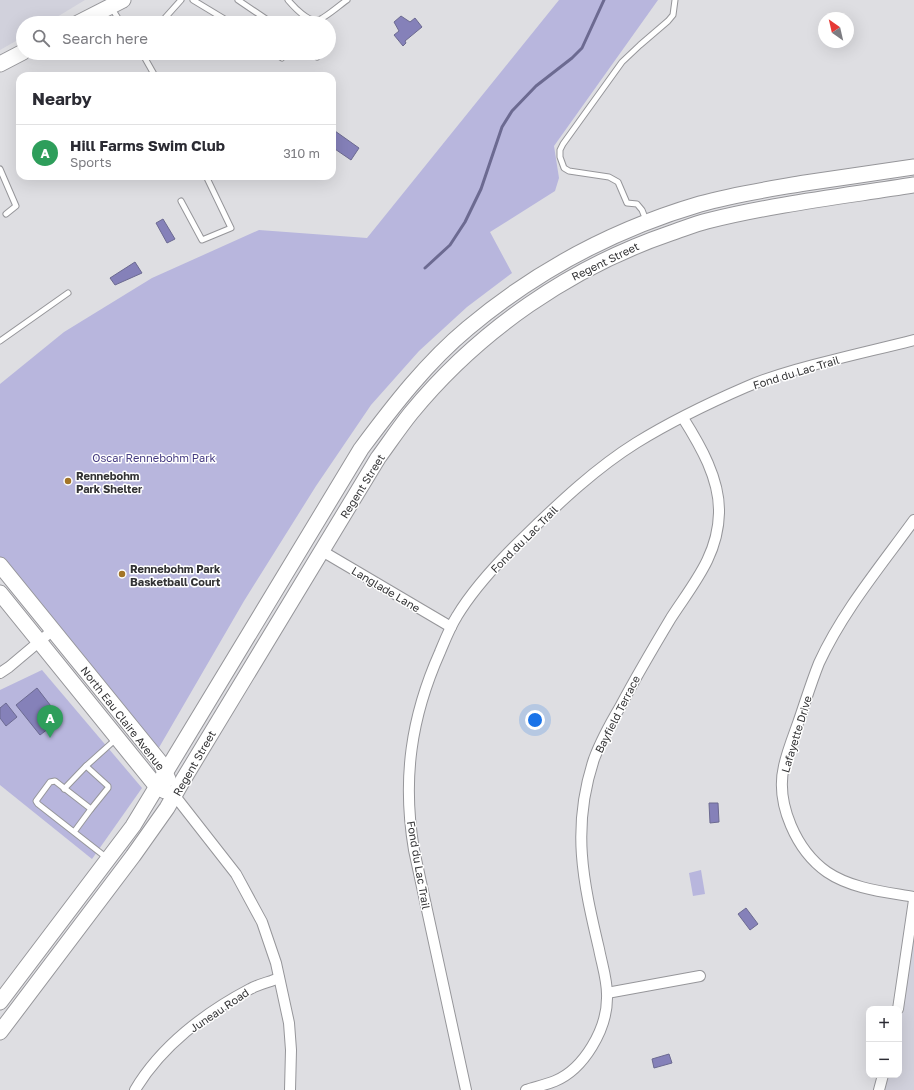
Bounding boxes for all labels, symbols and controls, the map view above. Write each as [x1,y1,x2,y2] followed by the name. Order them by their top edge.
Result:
[818,12,854,48] north arrow
[16,16,336,60] search box
[30,27,52,49] icon: search
[62,29,148,47] text: Search here
[32,88,92,109] text: Nearby
[70,136,225,154] text: Hill Farms Swim Club
[40,145,50,161] text: A
[283,145,320,161] text: 310 m
[70,154,112,170] text: Sports
[569,239,641,283] street label: Regent Street
[751,353,841,391] street label: Fond du Lac Trail
[92,451,216,464] park label: Oscar Rennebohm Park
[337,451,387,521] street label: Regent Street
[76,469,143,495] place label: Rennebohm Park Shelter
[63,476,73,486] marker: Rennebohm Park Shelter
[488,502,561,575] street label: Fond du Lac Trail
[130,562,221,588] place label: Rennebohm Park Basketball Court
[349,563,423,615] street label: Langlade Lane
[117,569,127,579] marker: Rennebohm Park Basketball Court
[78,664,168,772] street label: North Eau Claire Avenue
[592,673,642,755] street label: Bayfield Terrace
[778,694,814,774] street label: Lafayette Drive
[37,705,63,738] pin: A
[525,710,545,730] your location
[170,728,218,798] street label: Regent Street
[405,820,433,911] street label: Fond du Lac Trail
[187,985,251,1035] street label: Juneau Road
[866,1006,902,1078] map controls
[866,1006,902,1042] button: +
[866,1042,902,1078] button: −

